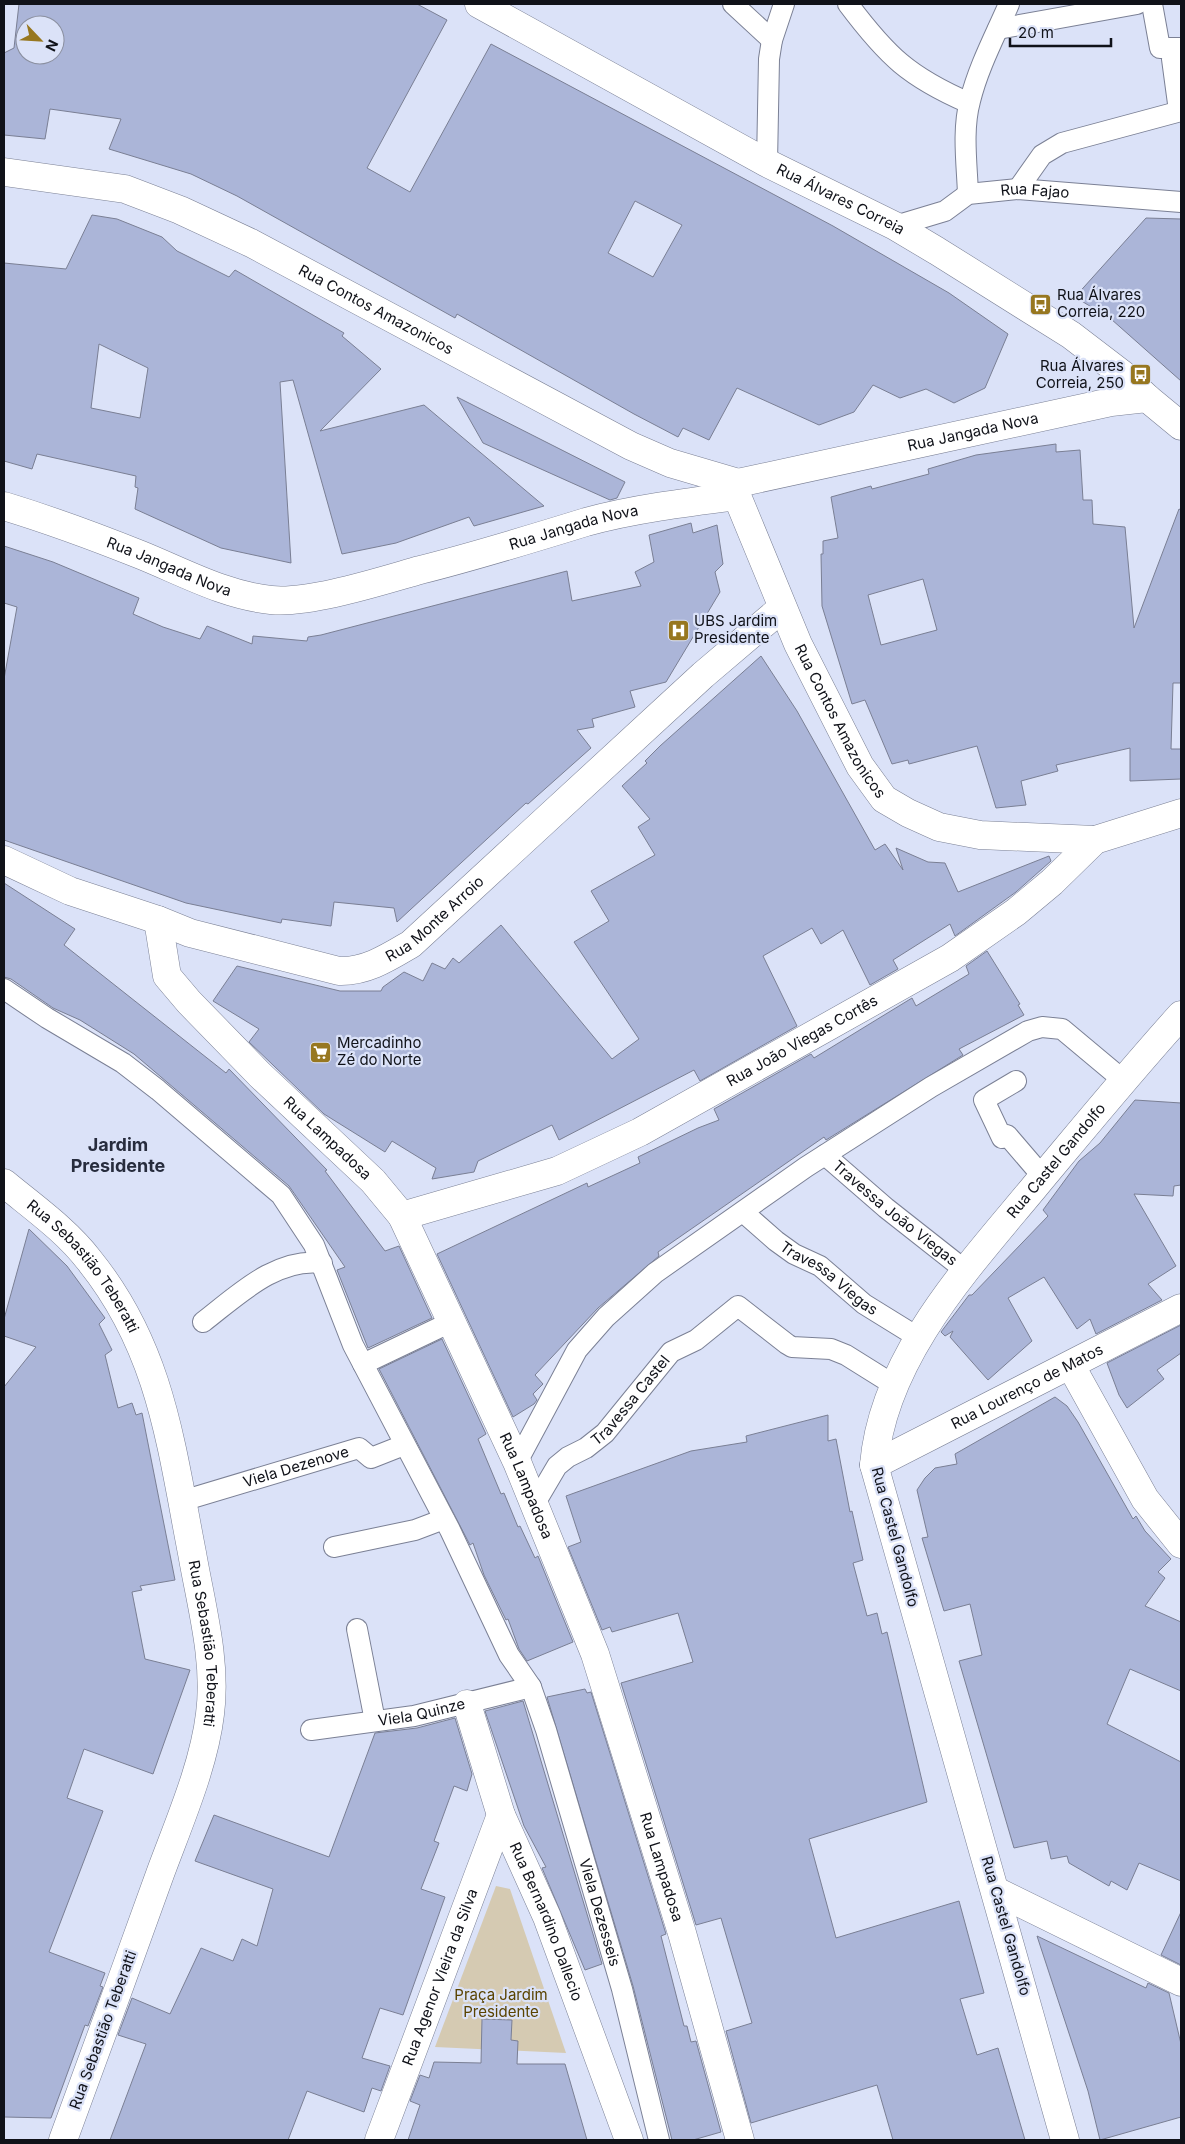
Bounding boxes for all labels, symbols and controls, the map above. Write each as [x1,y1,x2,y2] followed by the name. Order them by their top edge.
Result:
[15,15,65,65] north arrow
[1010,15,1111,47] scale bar
[1018,23,1054,42] text: 20 m
[42,37,62,54] text: N
[774,159,908,239] street label: Rua Álvares Correia
[999,179,1070,202] street label: Rua Fajao
[295,260,457,358] street label: Rua Contos Amazonicos
[1057,285,1145,321] place label: Rua Álvares Correia, 220
[1029,292,1053,316] bus stop icon: Rua Álvares Correia, 220
[1036,356,1124,392] place label: Rua Álvares Correia, 250
[1128,363,1152,387] bus stop icon: Rua Álvares Correia, 250
[906,408,1040,455] street label: Rua Jangada Nova
[507,500,640,554] street label: Rua Jangada Nova
[104,532,234,600] street label: Rua Jangada Nova
[694,611,777,647] place label: UBS Jardim Presidente
[666,618,690,642] hospital icon: UBS Jardim Presidente
[791,641,890,802] street label: Rua Contos Amazonicos
[382,872,488,966] street label: Rua Monte Arroio
[723,991,881,1091] street label: Rua João Viegas Cortês
[337,1033,421,1069] place label: Mercadinho Zé do Norte
[309,1040,333,1064] supermarket icon: Mercadinho Zé do Norte
[280,1092,376,1184] street label: Rua Lampadosa
[1002,1099,1109,1222] street label: Rua Castel Gandolfo
[71,1134,166,1176] district label: Jardim Presidente
[829,1156,961,1270] street label: Travessa João Viegas
[23,1195,143,1336] street label: Rua Sebastião Teberatti
[776,1237,881,1319] street label: Travessa Viegas
[948,1339,1106,1433] street label: Rua Lourenço de Matos
[587,1351,674,1449] street label: Travessa Castel
[496,1429,557,1542] street label: Rua Lampadosa
[241,1442,351,1491] street label: Viela Dezenove
[868,1465,923,1609] street label: Rua Castel Gandolfo
[184,1559,222,1728] street label: Rua Sebastião Teberatti
[377,1694,467,1730] street label: Viela Quinze
[636,1810,688,1924] street label: Rua Lampadosa
[506,1839,587,2004] street label: Rua Bernardino Dallecio
[977,1854,1035,1998] street label: Rua Castel Gandolfo
[575,1856,625,1969] street label: Viela Dezesseis
[398,1886,482,2068] street label: Rua Agenor Vieira da Silva
[65,1948,140,2112] street label: Rua Sebastião Teberatti
[454,1985,548,2021] park label: Praça Jardim Presidente

